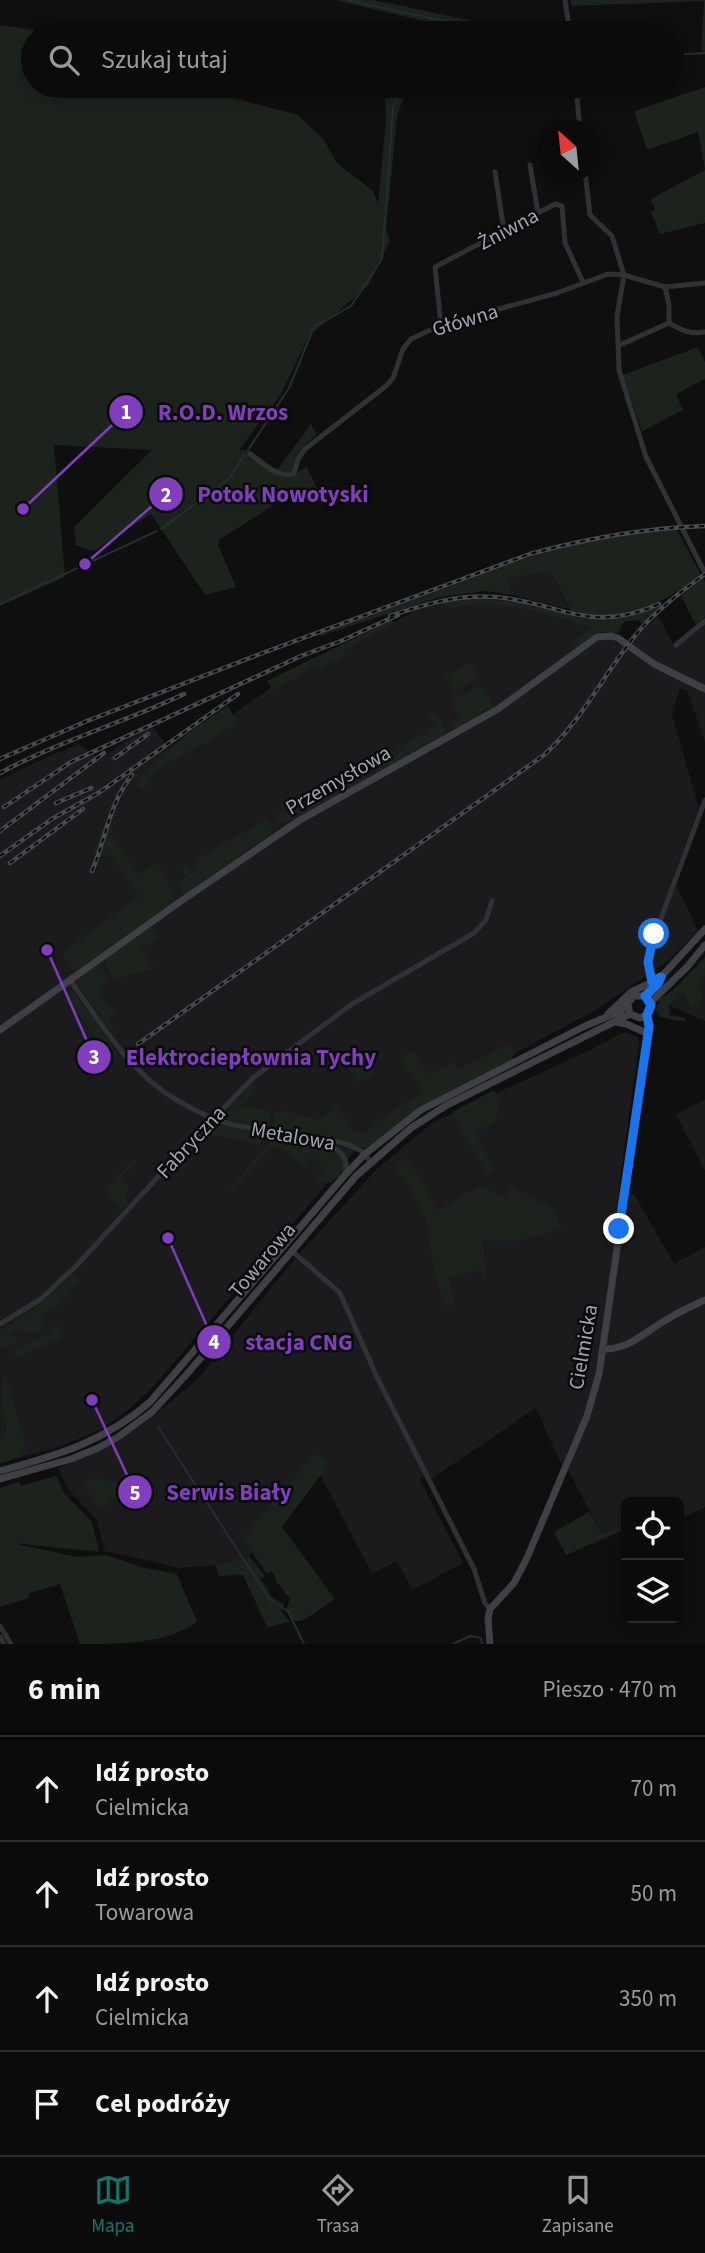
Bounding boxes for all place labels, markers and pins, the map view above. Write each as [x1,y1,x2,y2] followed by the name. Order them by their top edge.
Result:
[109,390,302,434] callout: R.O.D. Wrzos
[148,472,383,516] callout: Potok Nowotyski
[77,1035,390,1079] callout: Elektrociepłownia Tychy
[197,1320,367,1364] callout: stacja CNG
[117,1470,306,1514] callout: Serwis Biały

